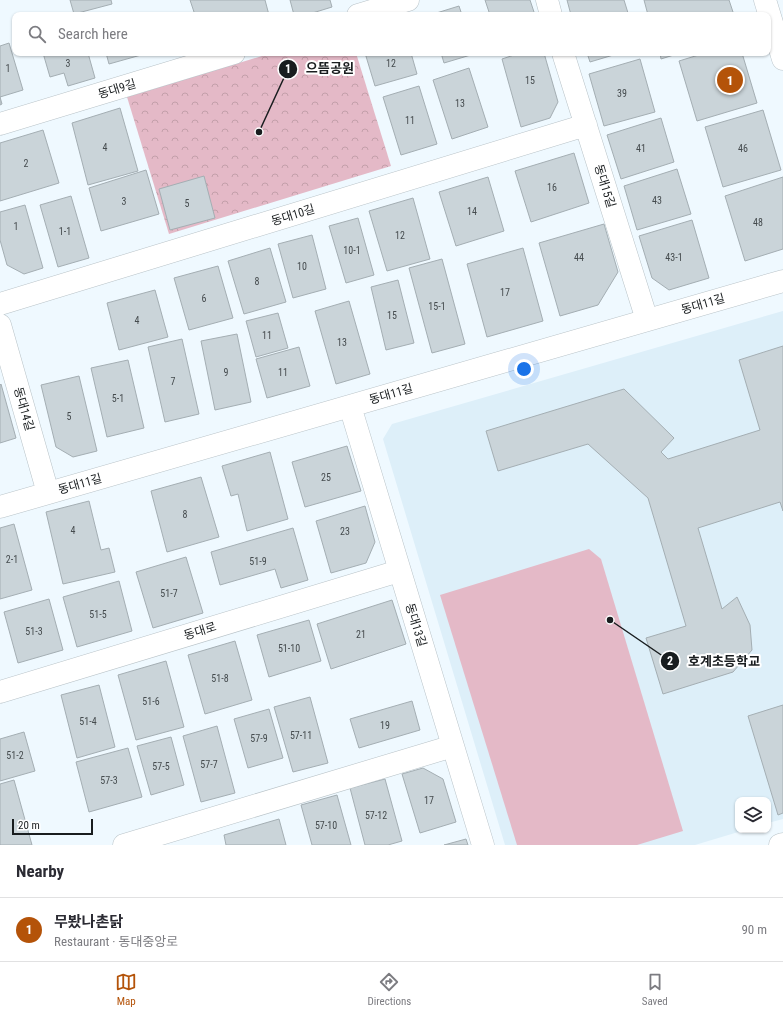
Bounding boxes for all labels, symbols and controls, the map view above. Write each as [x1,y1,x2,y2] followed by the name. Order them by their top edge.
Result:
[12,12,771,56] search box
[26,23,48,45] icon: search
[58,25,128,43] text: Search here
[278,56,362,81] callout: 으뜸공원
[66,58,71,69] house number: 3
[386,58,396,69] house number: 12
[306,61,354,76] text: 으뜸공원
[285,62,291,76] text: 1
[6,63,10,74] house number: 1
[717,65,743,95] pin: 1
[525,75,535,86] house number: 15
[96,77,138,101] street label: 동대9길
[617,88,627,99] house number: 39
[455,98,465,109] house number: 13
[405,115,415,126] house number: 11
[103,142,108,153] house number: 4
[636,143,646,154] house number: 41
[738,143,748,154] house number: 46
[24,158,29,169] house number: 2
[592,162,618,210] street label: 동대15길
[547,182,557,193] house number: 16
[652,195,662,206] house number: 43
[122,196,127,207] house number: 3
[185,198,190,209] house number: 5
[269,202,317,228] street label: 동대10길
[467,206,477,217] house number: 14
[753,217,763,228] house number: 48
[14,221,18,232] house number: 1
[59,226,71,237] house number: 1-1
[395,230,405,241] house number: 12
[343,245,361,256] house number: 10-1
[574,252,584,263] house number: 44
[665,252,683,263] house number: 43-1
[297,261,307,272] house number: 10
[255,276,260,287] house number: 8
[500,287,510,298] house number: 17
[679,291,727,317] street label: 동대11길
[202,293,207,304] house number: 6
[428,301,446,312] house number: 15-1
[387,310,397,321] house number: 15
[135,315,140,326] house number: 4
[262,330,272,341] house number: 11
[337,337,347,348] house number: 13
[514,359,534,379] your location
[224,367,229,378] house number: 9
[278,367,288,378] house number: 11
[171,376,176,387] house number: 7
[367,381,415,407] street label: 동대11길
[11,385,37,433] street label: 동대14길
[112,393,124,404] house number: 5-1
[67,411,72,422] house number: 5
[56,471,104,497] street label: 동대11길
[321,472,331,483] house number: 25
[183,509,188,520] house number: 8
[71,525,76,536] house number: 4
[340,526,350,537] house number: 23
[6,554,18,565] house number: 2-1
[249,556,267,567] house number: 51-9
[160,588,178,599] house number: 51-7
[403,601,429,649] street label: 동대13길
[89,609,107,620] house number: 51-5
[182,619,218,643] street label: 동대로
[25,626,43,637] house number: 51-3
[356,629,366,640] house number: 21
[278,643,300,654] house number: 51-10
[660,649,768,674] callout: 호계초등학교
[667,654,673,668] text: 2
[688,654,760,669] text: 호계초등학교
[211,673,229,684] house number: 51-8
[142,696,160,707] house number: 51-6
[79,716,97,727] house number: 51-4
[380,720,390,731] house number: 19
[290,730,312,741] house number: 57-11
[250,733,268,744] house number: 57-9
[6,750,24,761] house number: 51-2
[200,759,218,770] house number: 57-7
[152,761,170,772] house number: 57-5
[100,775,118,786] house number: 57-3
[424,795,434,806] house number: 17
[735,797,771,833] map controls
[735,797,771,833] button: layers
[365,810,387,821] house number: 57-12
[12,817,93,836] scale bar
[18,819,40,832] text: 20 m
[315,820,337,831] house number: 57-10
[16,861,64,881] text: Nearby
[54,913,123,931] text: 무봤나촌닭
[26,922,32,937] text: 1
[741,922,767,937] text: 90 m
[54,934,178,949] text: Restaurant · 동대중앙로
[115,971,137,1008] tab: Map
[367,971,411,1008] tab: Directions
[642,971,668,1008] tab: Saved

